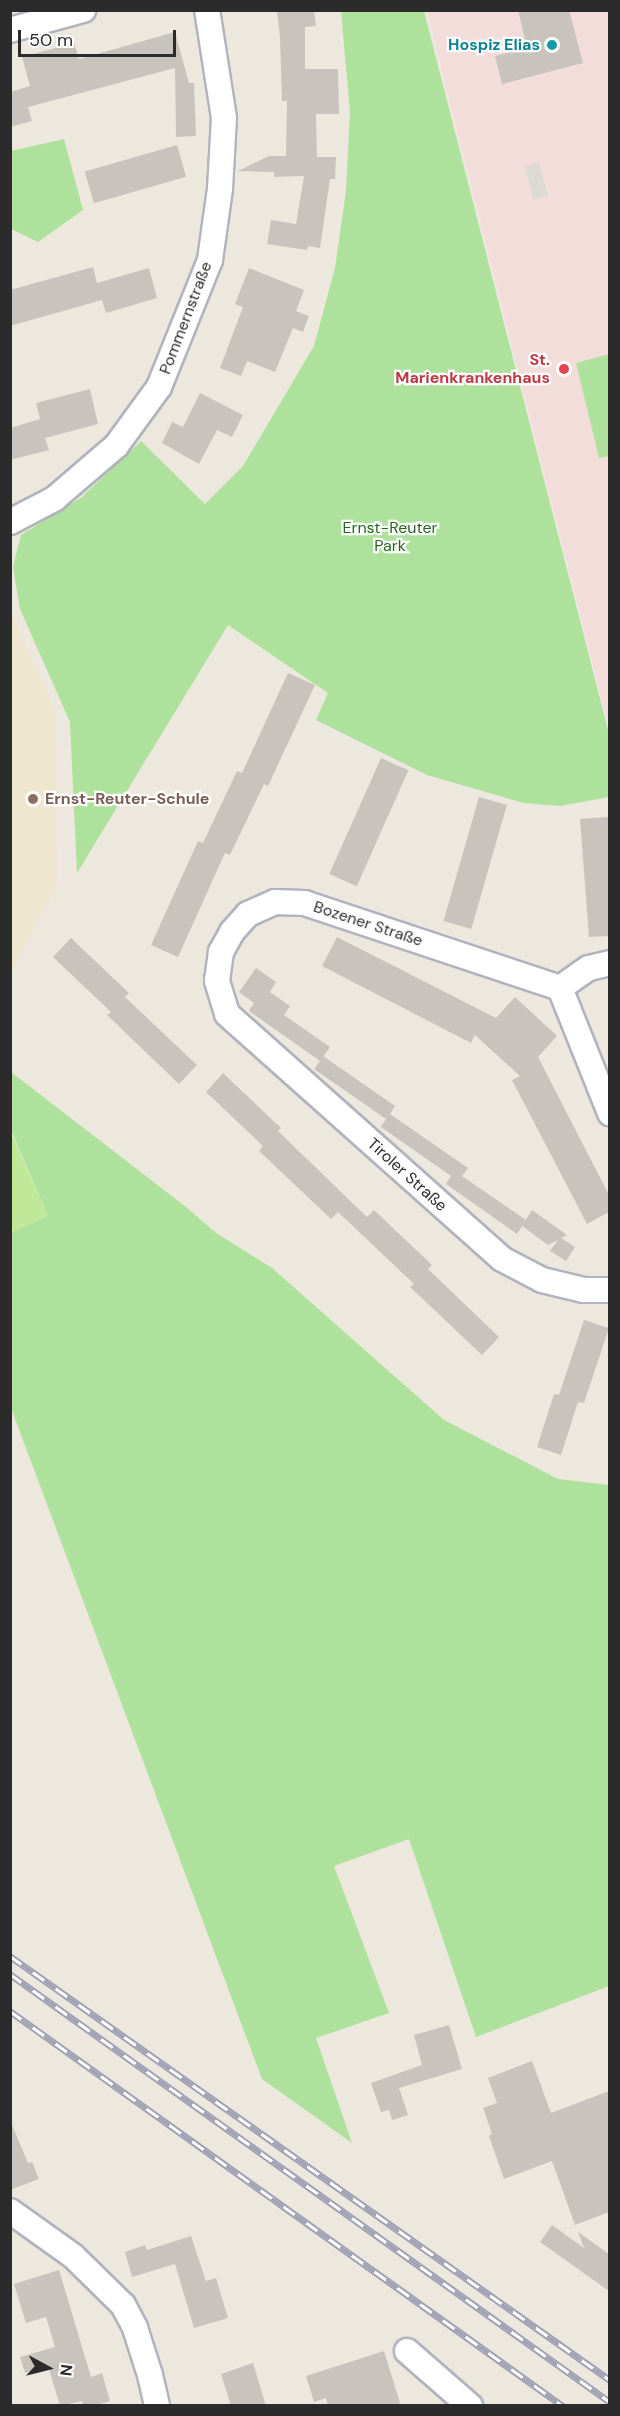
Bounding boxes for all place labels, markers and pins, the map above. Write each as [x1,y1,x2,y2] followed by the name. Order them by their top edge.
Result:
[448,35,540,55] place label: Hospiz Elias
[545,38,559,52] marker: Hospiz Elias
[395,350,550,388] place label: St. Marienkrankenhaus
[555,360,573,378] marker: St. Marienkrankenhaus
[45,789,209,809] place label: Ernst-Reuter-Schule
[26,792,40,806] marker: Ernst-Reuter-Schule

